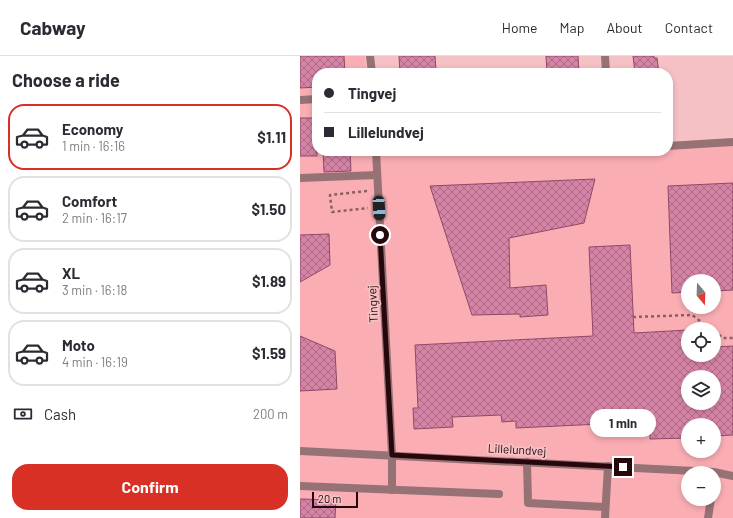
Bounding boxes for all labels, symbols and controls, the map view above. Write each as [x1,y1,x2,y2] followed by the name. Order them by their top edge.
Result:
[20,16,86,39] text: Cabway
[502,19,538,36] text: Home
[560,19,584,36] text: Map
[606,19,643,36] text: About
[665,19,713,36] text: Contact
[12,69,120,91] text: Choose a ride
[348,84,396,102] text: Tingvej
[14,119,50,155] icon: car
[62,120,123,138] text: Economy
[348,123,424,141] text: Lillelundvej
[257,128,286,146] text: $1.11
[62,138,125,154] text: 1 min · 16:16
[14,191,50,227] icon: car
[62,192,117,210] text: Comfort
[372,196,386,220] car
[251,200,286,218] text: $1.50
[62,210,127,226] text: 2 min · 16:17
[371,226,389,244] route start
[14,263,50,299] icon: car
[62,264,80,282] text: XL
[252,272,286,290] text: $1.89
[681,274,721,314] north arrow
[681,274,721,506] map controls
[62,282,127,298] text: 3 min · 16:18
[364,285,380,323] street label: Tingvej
[681,322,721,362] button: locate
[14,335,50,371] icon: car
[62,336,95,354] text: Moto
[252,344,286,362] text: $1.59
[62,354,128,370] text: 4 min · 16:19
[681,370,721,410] button: layers
[12,403,34,425] icon: cash
[44,405,76,423] text: Cash
[253,406,288,422] text: 200 m
[590,409,656,437] callout: 1 min
[609,415,637,431] text: 1 min
[681,418,721,458] button: +
[487,440,547,458] street label: Lillelundvej
[614,458,632,476] route end
[12,464,288,510] button: Confirm
[681,466,721,506] button: −
[312,490,358,509] scale bar
[318,492,341,505] text: 20 m

